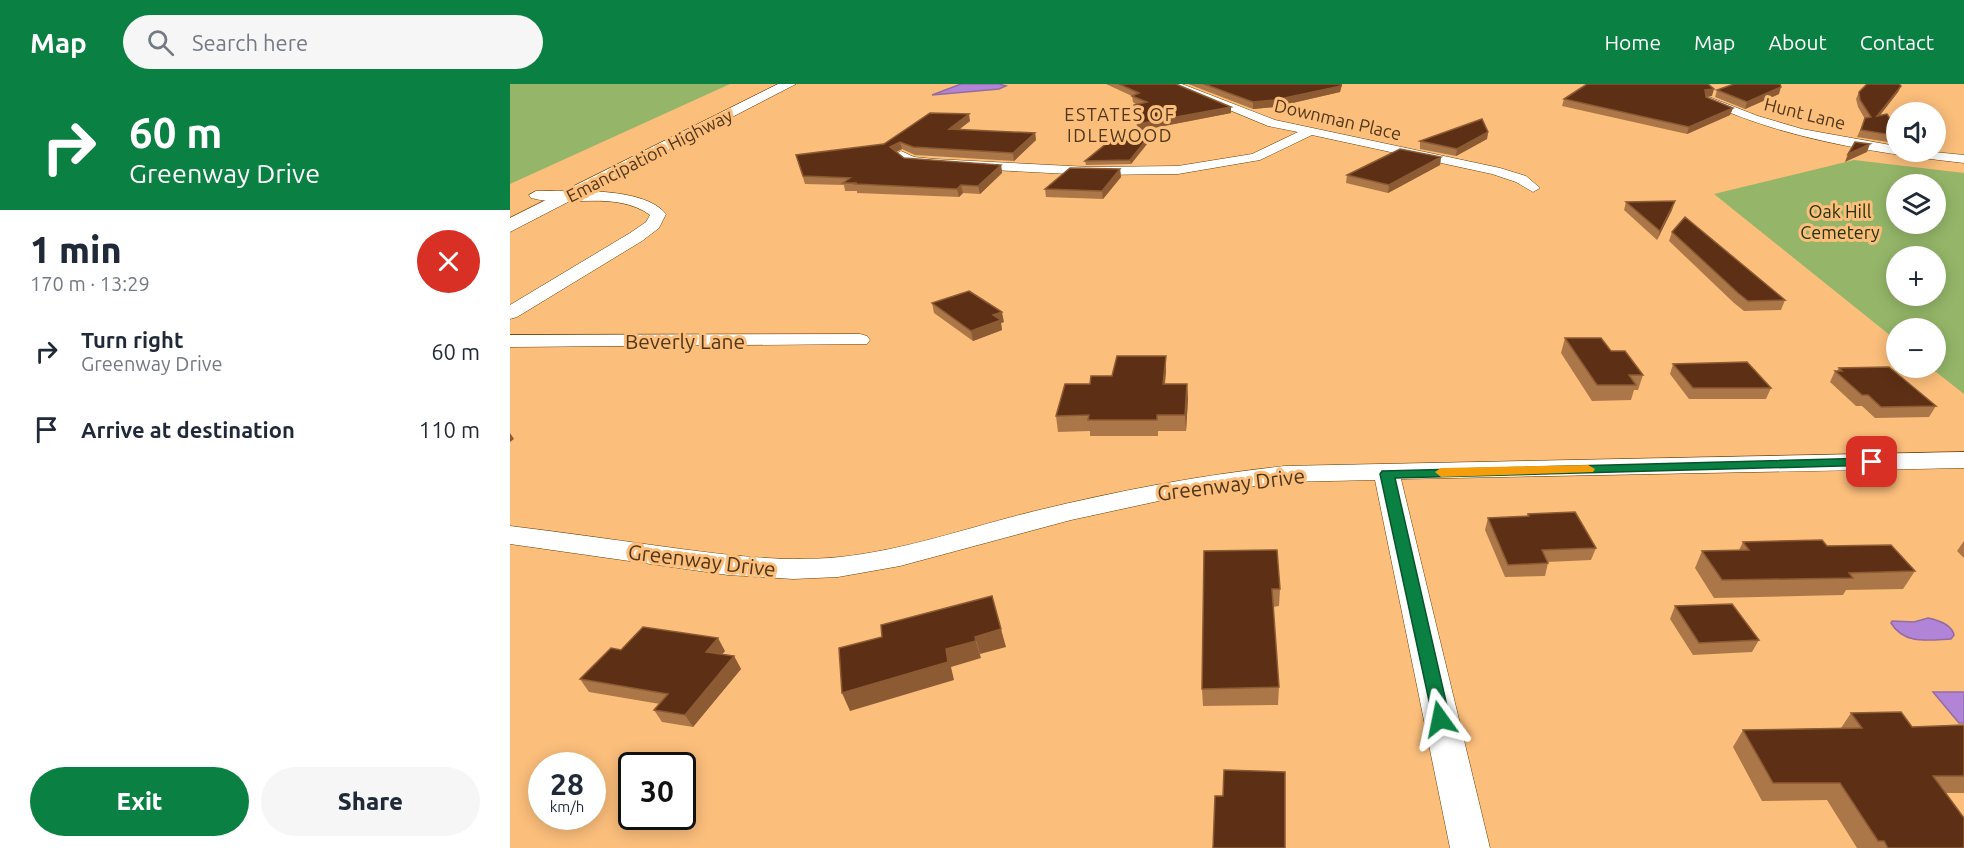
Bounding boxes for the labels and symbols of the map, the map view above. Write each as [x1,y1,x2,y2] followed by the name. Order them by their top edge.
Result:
[1762,93,1848,133] street label: Hunt Lane
[1273,95,1403,143] street label: Downman Place
[563,104,736,206] street label: Emancipation Highway
[1064,104,1176,145] district label: ESTATES OF IDLEWOOD
[1800,201,1880,242] park label: Oak Hill Cemetery
[625,329,745,353] street label: Beverly Lane
[1846,436,1897,487] pin
[1156,463,1306,505] street label: Greenway Drive
[627,539,777,581] street label: Greenway Drive
[1408,687,1472,751] position arrow
[618,752,696,830] speed limit sign: 30

